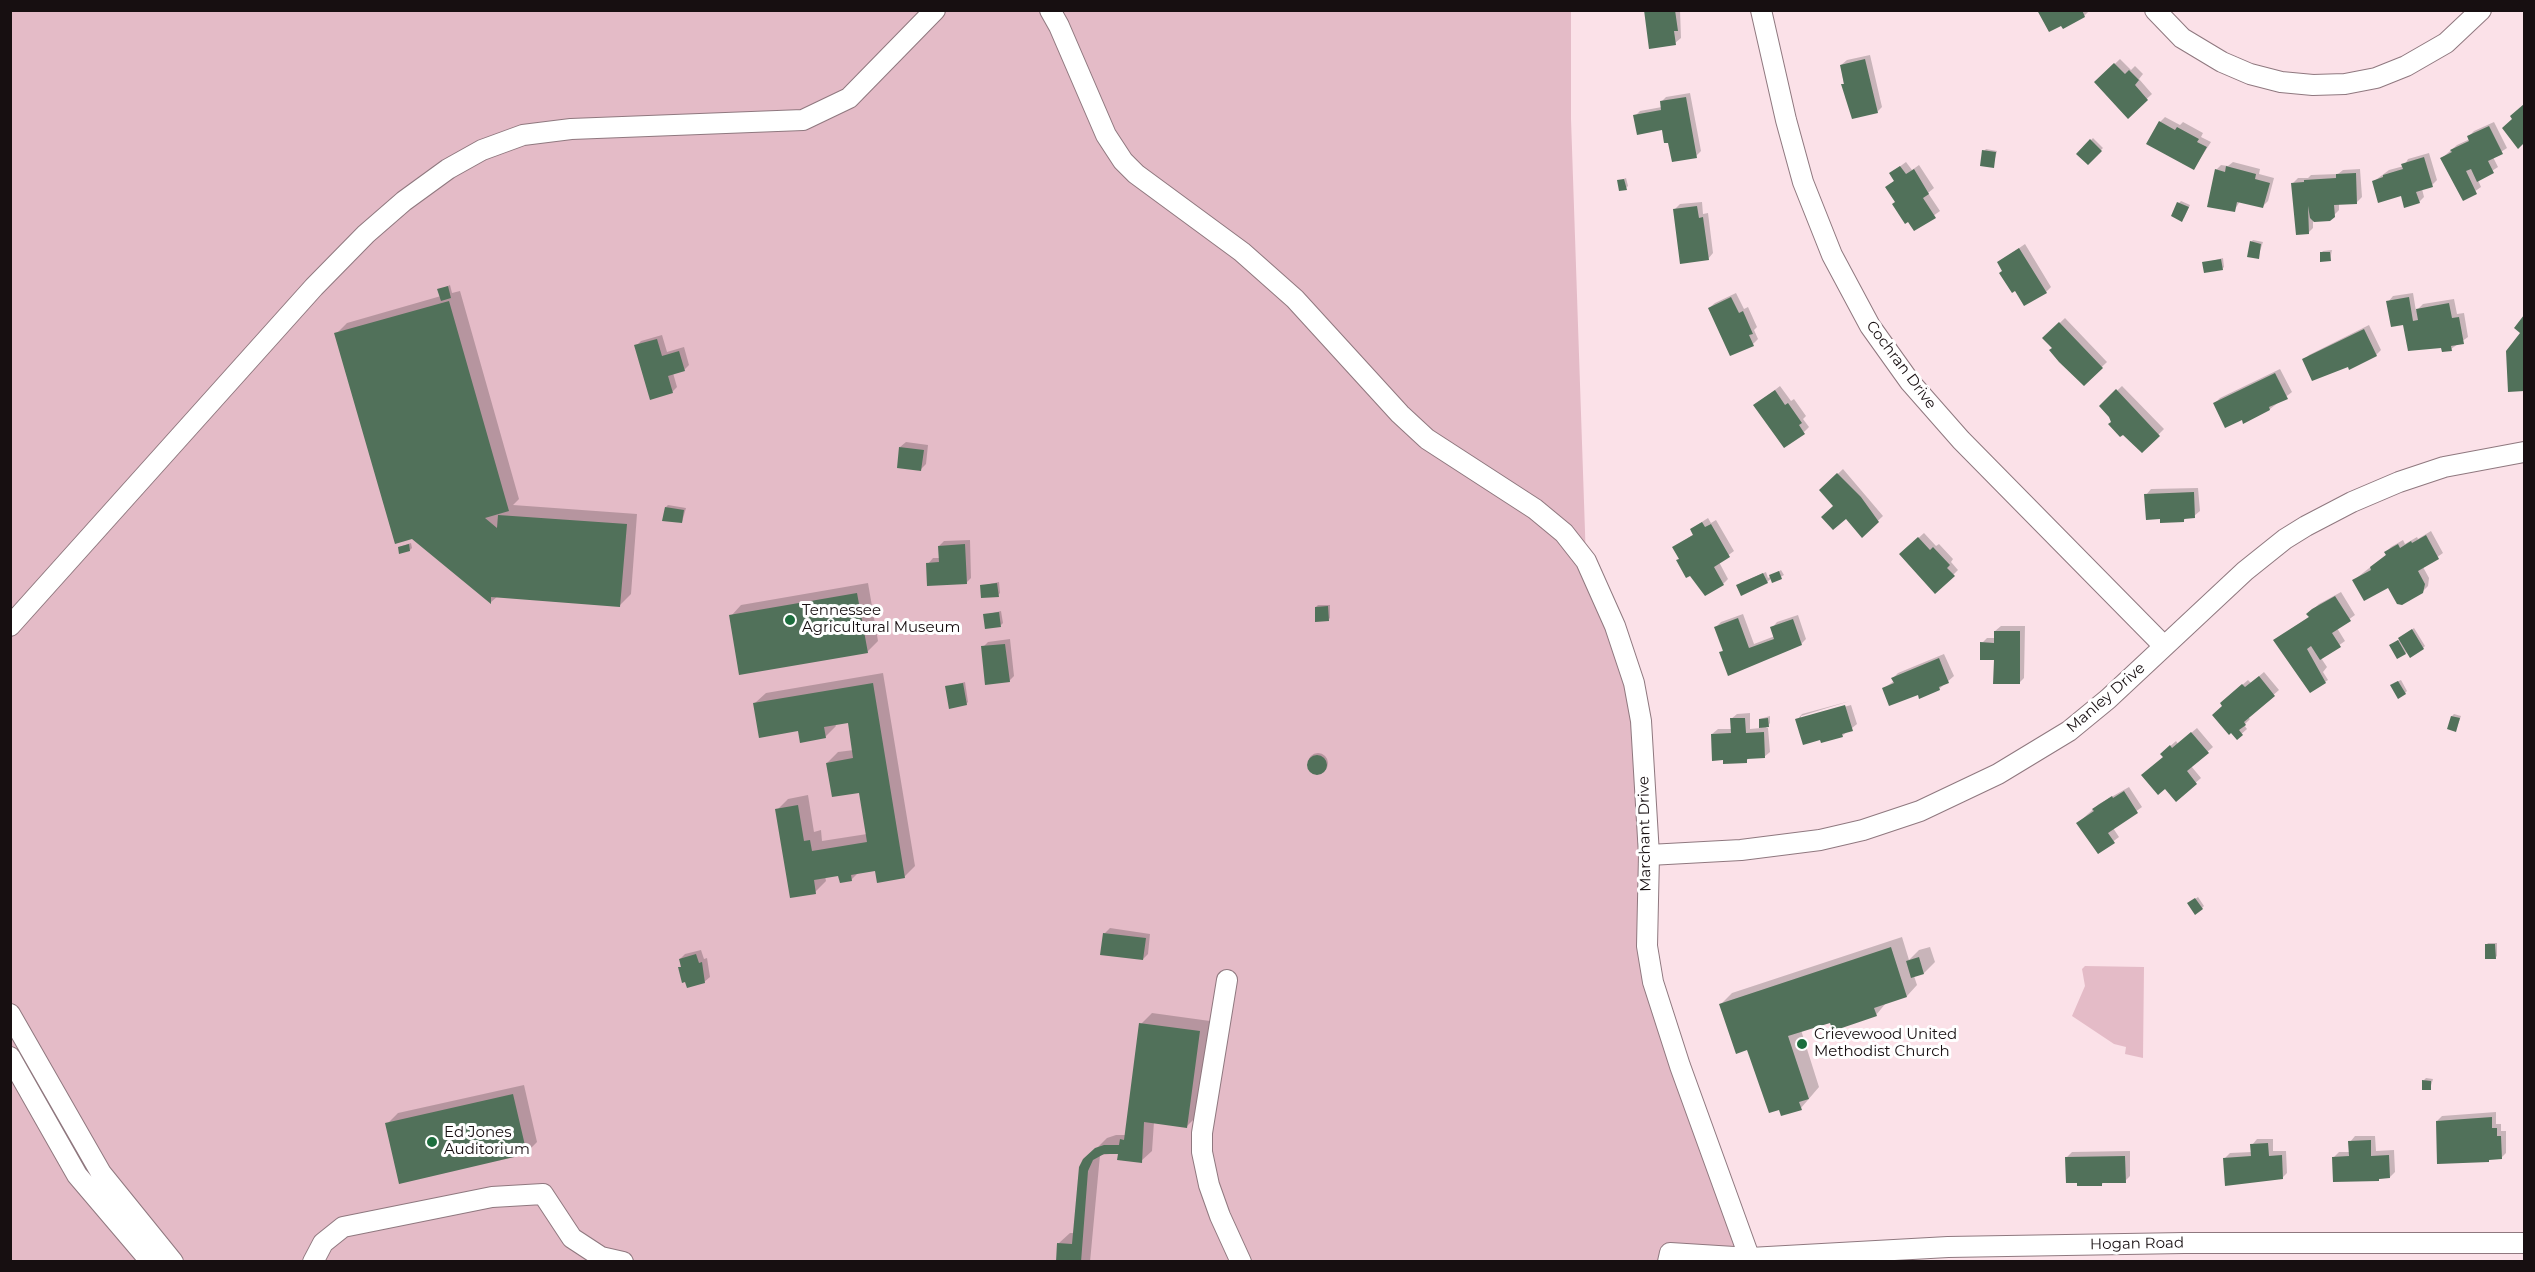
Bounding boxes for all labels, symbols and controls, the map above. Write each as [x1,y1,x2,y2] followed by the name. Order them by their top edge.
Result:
[1862,317,1940,413] street label: Cochran Drive
[802,602,960,637] place label: Tennessee Agricultural Museum
[783,613,797,627] marker: Tennessee Agricultural Museum
[2063,659,2149,737] street label: Manley Drive
[1635,776,1655,892] street label: Marchant Drive
[1814,1026,1957,1061] place label: Crievewood United Methodist Church
[1795,1037,1809,1051] marker: Crievewood United Methodist Church
[444,1124,530,1159] place label: Ed Jones Auditorium
[425,1135,439,1149] marker: Ed Jones Auditorium
[2090,1234,2184,1254] street label: Hogan Road

